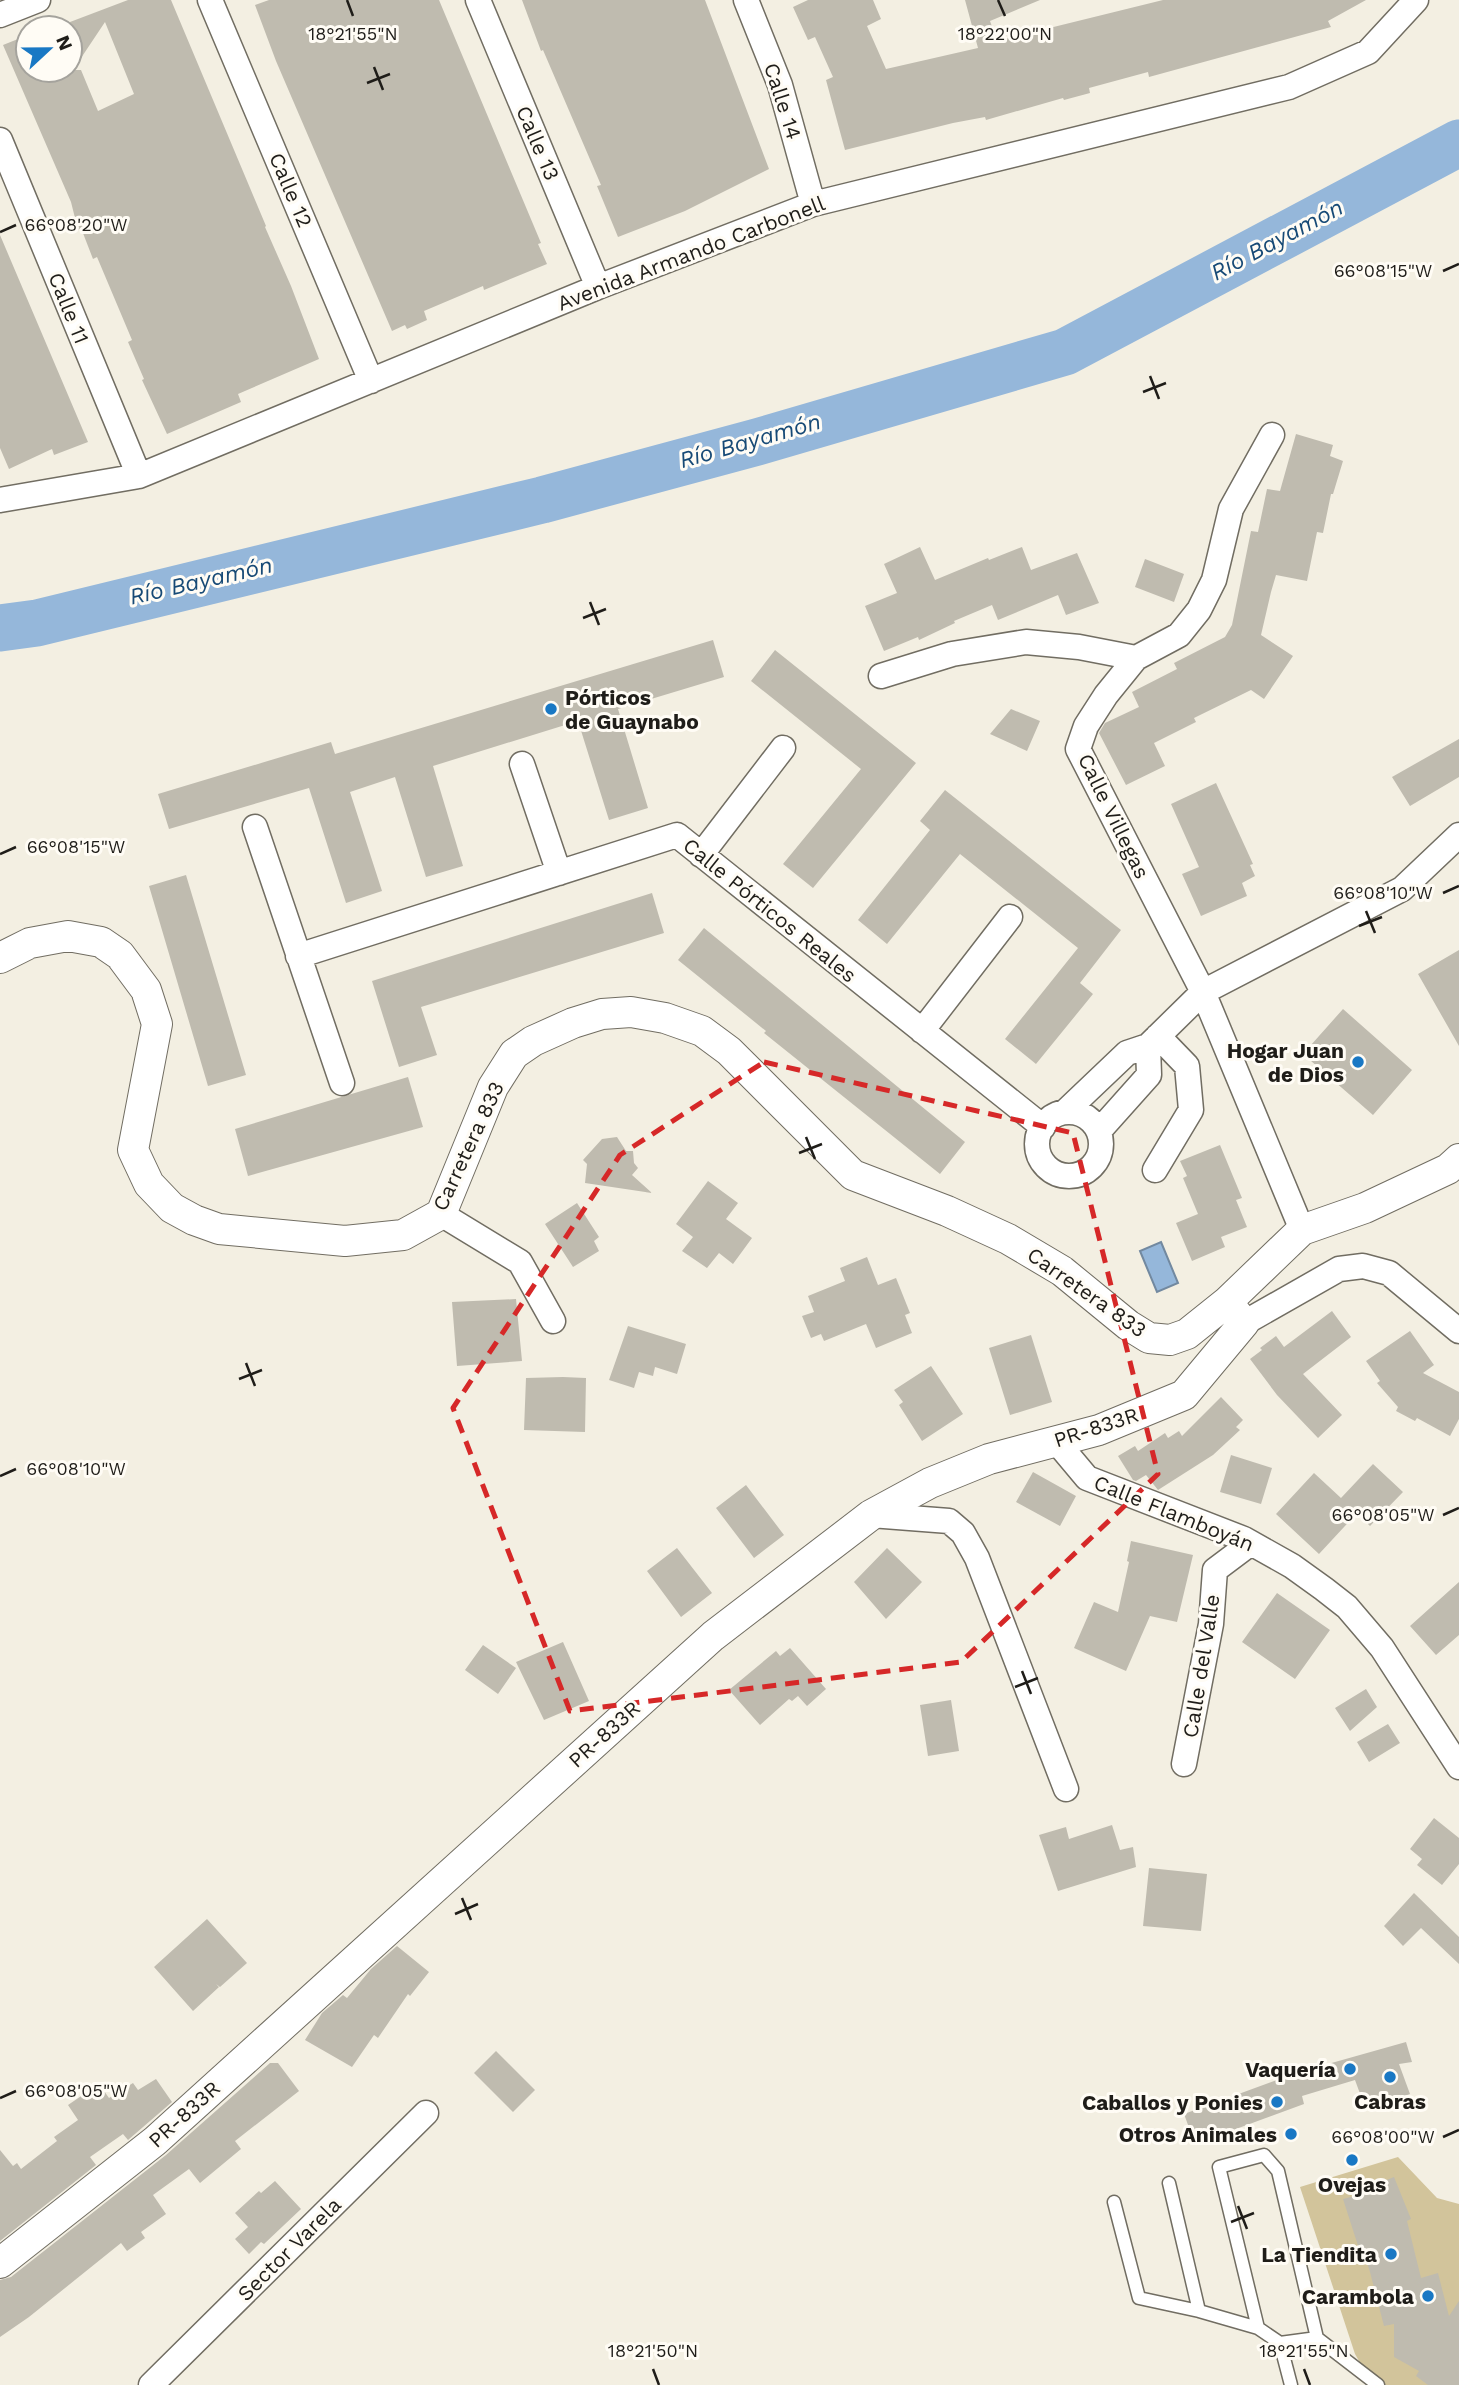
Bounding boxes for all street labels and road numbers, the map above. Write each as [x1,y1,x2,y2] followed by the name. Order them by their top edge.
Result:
[759,60,807,142] street label: Calle 14
[511,102,565,184] street label: Calle 13
[264,149,318,231] street label: Calle 12
[554,190,829,316] street label: Avenida Armando Carbonell
[43,269,95,347] street label: Calle 11
[1073,749,1155,883] street label: Calle Villegas
[678,832,862,988] street label: Calle Pórticos Reales
[427,1077,509,1215] street label: Carretera 833
[1023,1242,1151,1342] street label: Carretera 833
[1050,1402,1142,1452] street label: PR-833R
[1090,1469,1258,1557] street label: Calle Flamboyán
[1177,1592,1225,1740] street label: Calle del Valle
[563,1695,645,1773] street label: PR-833R
[143,2075,225,2153] street label: PR-833R
[232,2192,346,2306] street label: Sector Varela

